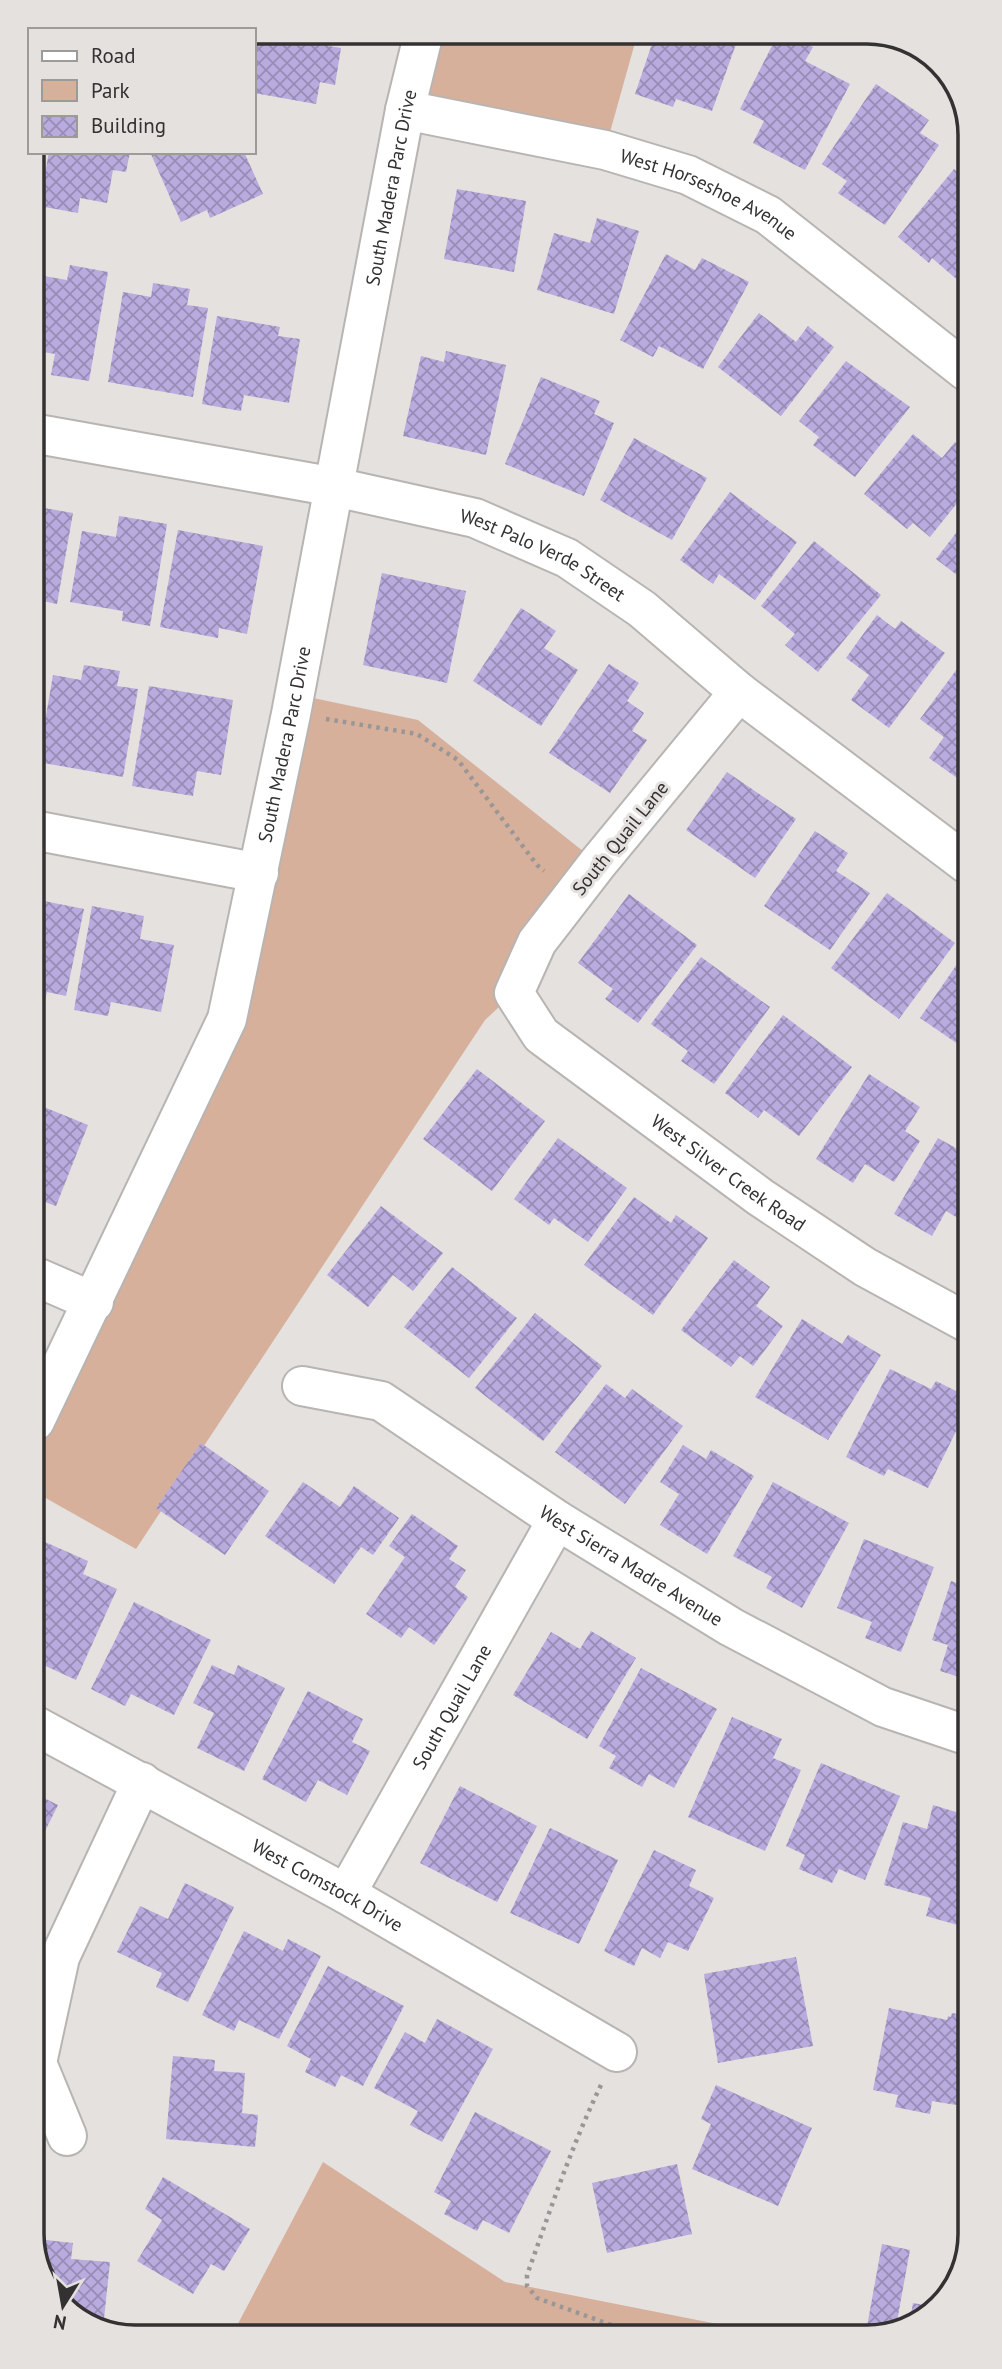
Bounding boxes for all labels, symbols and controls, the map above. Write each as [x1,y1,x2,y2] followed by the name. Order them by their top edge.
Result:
[28,28,256,154] legend
[91,42,135,69] text: Road
[91,77,130,104] text: Park
[360,87,422,288] street label: South Madera Parc Drive
[91,112,166,139] text: Building
[617,143,802,245] street label: West Horseshoe Avenue
[458,503,631,607] street label: West Palo Verde Street
[252,644,316,845] street label: South Madera Parc Drive
[567,776,673,900] street label: South Quail Lane
[647,1109,811,1236] street label: West Silver Creek Road
[535,1500,727,1631] street label: West Sierra Madre Avenue
[407,1640,496,1774] street label: South Quail Lane
[248,1833,407,1937] street label: West Comstock Drive
[28,2271,98,2341] north arrow
[51,2310,68,2336] text: N

